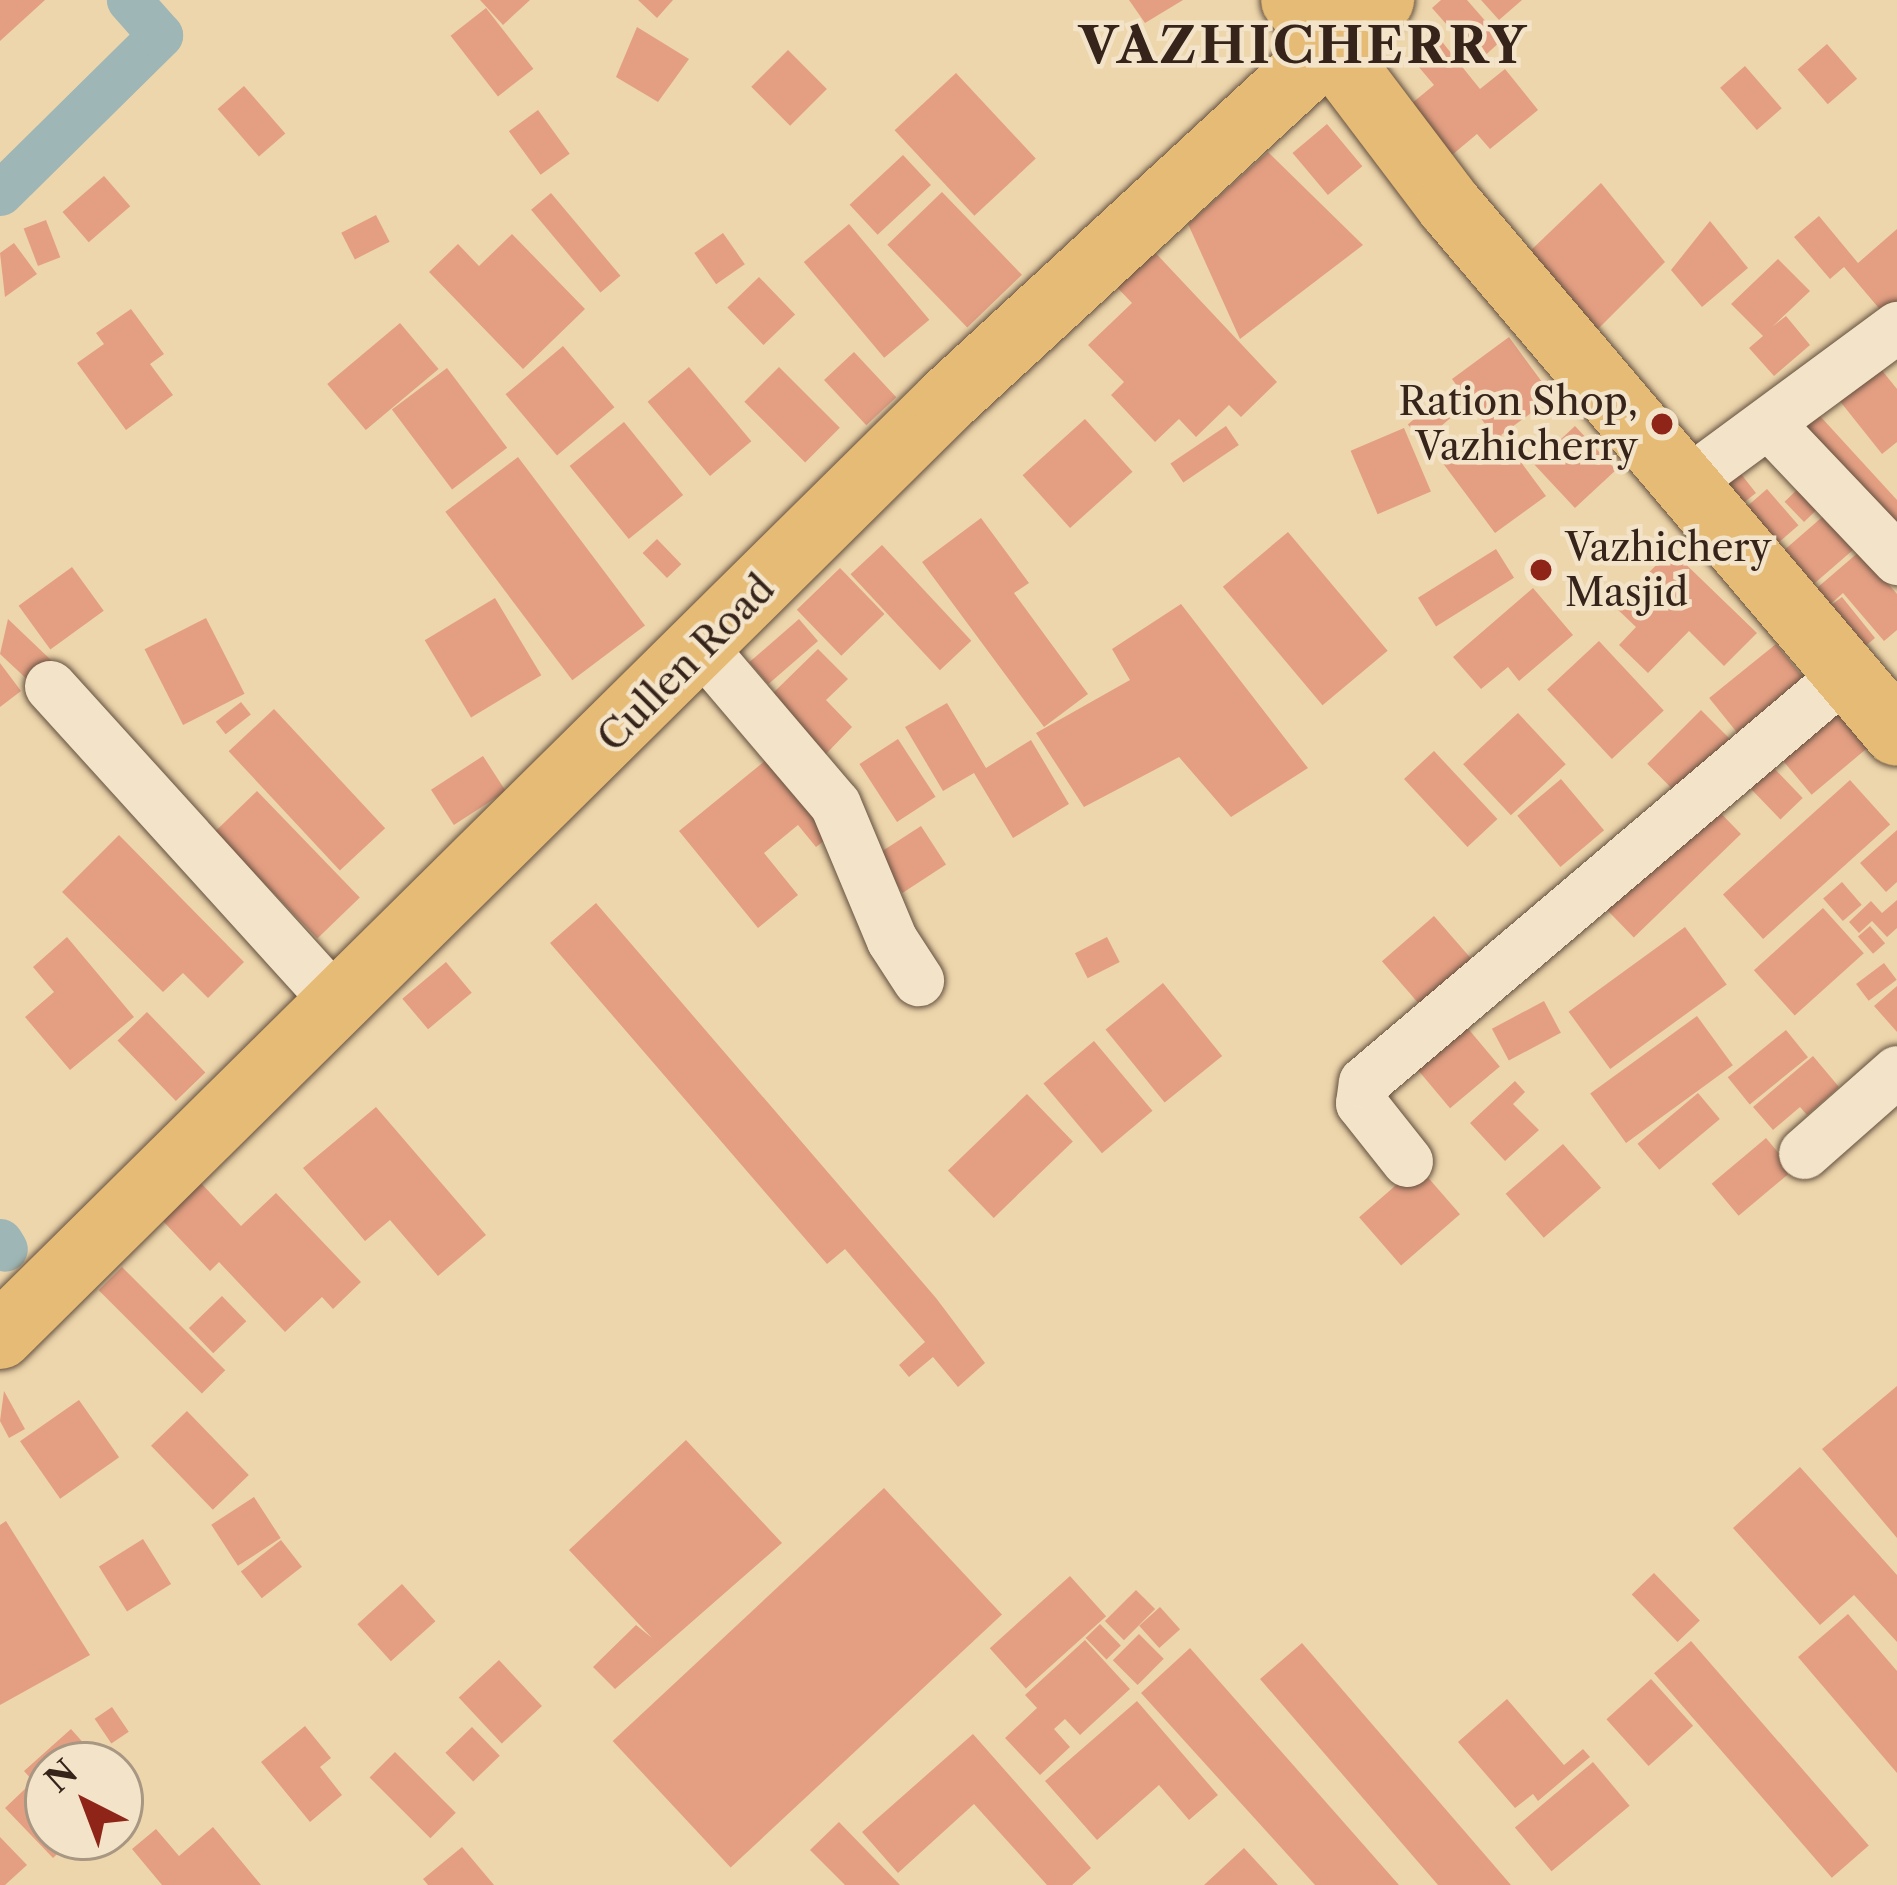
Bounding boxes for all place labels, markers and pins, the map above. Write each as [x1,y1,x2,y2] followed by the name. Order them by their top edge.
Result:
[1399,379,1638,470] place label: Ration Shop, Vazhicherry
[1649,411,1675,437] marker: Ration Shop, Vazhicherry
[1565,525,1771,616] place label: Vazhichery Masjid
[1528,557,1554,583] marker: Vazhichery Masjid

